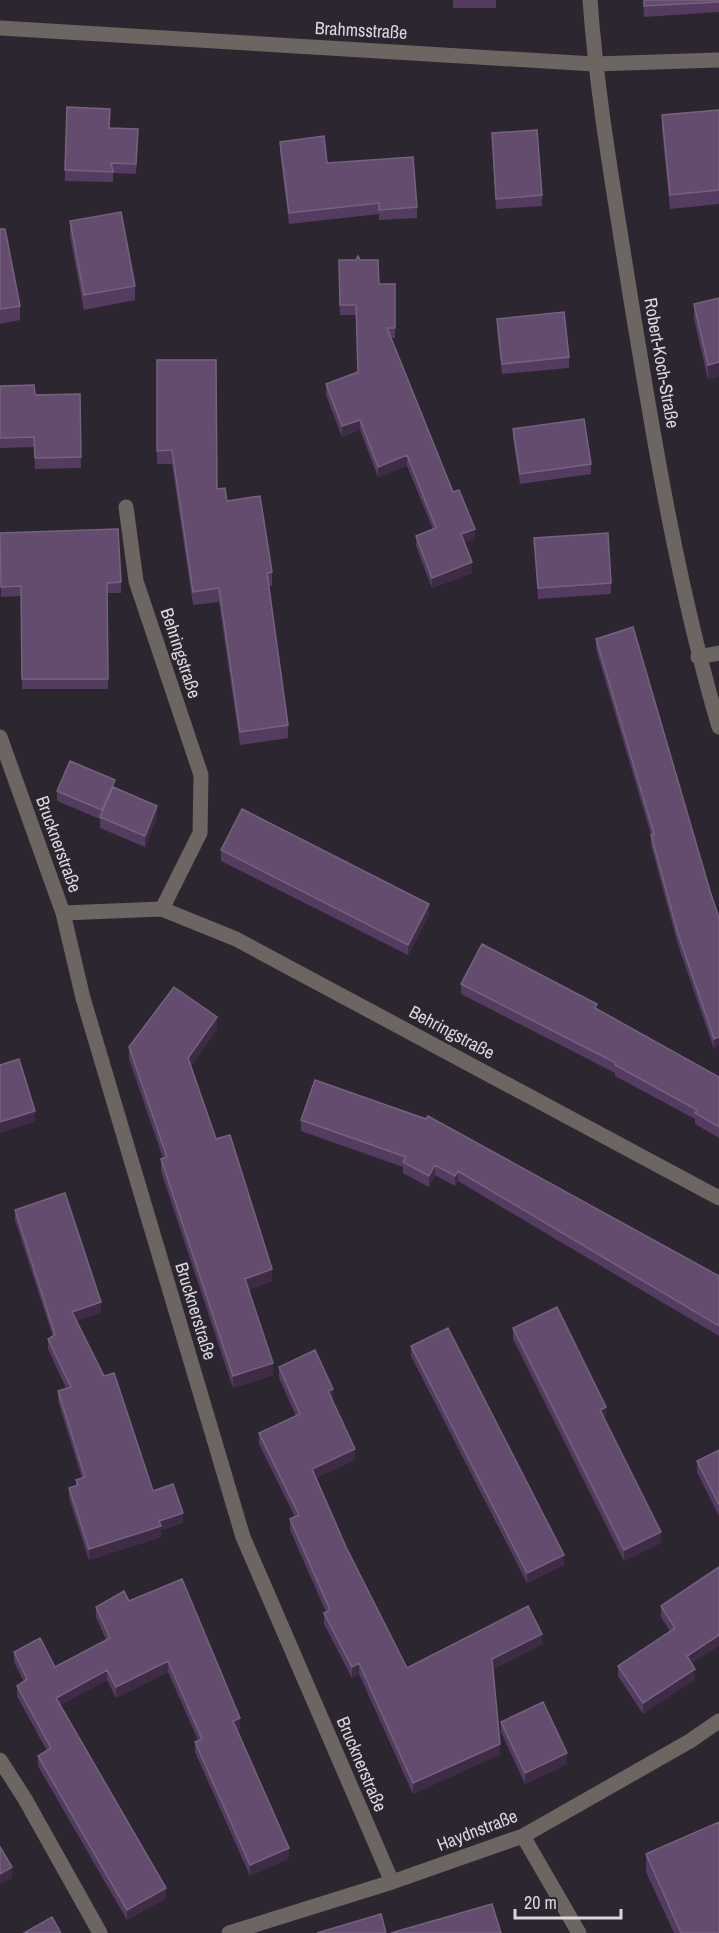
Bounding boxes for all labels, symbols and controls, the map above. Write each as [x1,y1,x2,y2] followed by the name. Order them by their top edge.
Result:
[314,15,408,45] street label: Brahmsstraße
[638,296,686,430] street label: Robert-Koch-Straße
[155,605,207,701] street label: Behringstraße
[30,792,88,896] street label: Brucknerstraße
[405,999,499,1065] street label: Behringstraße
[169,1259,223,1363] street label: Brucknerstraße
[331,1713,393,1815] street label: Brucknerstraße
[433,1803,521,1857] street label: Haydnstraße
[515,1882,622,1920] scale bar
[524,1890,557,1915] text: 20 m

